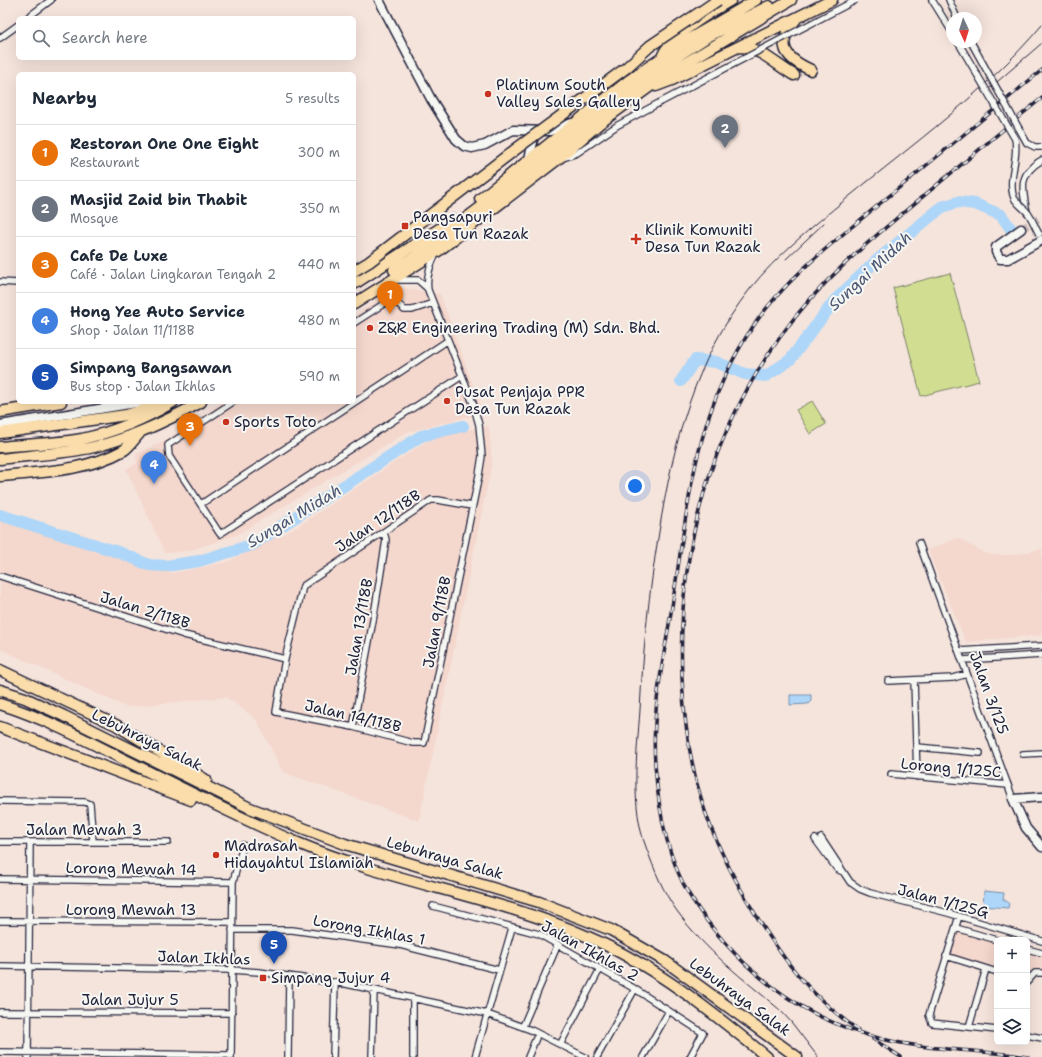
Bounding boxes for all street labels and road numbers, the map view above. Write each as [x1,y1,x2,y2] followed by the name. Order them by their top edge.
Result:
[332,485,424,557] street label: Jalan 12/118B
[418,574,456,670] street label: Jalan 9/118B
[341,577,377,677] street label: Jalan 13/118B
[98,587,192,633] street label: Jalan 2/118B
[965,649,1013,737] street label: Jalan 3/125
[303,695,403,737] street label: Jalan 14/118B
[88,705,206,775] street label: Lebuhraya Salak
[900,754,1002,782] street label: Lorong 1/125C
[26,820,142,840] street label: Jalan Mewah 3
[384,832,506,884] street label: Lebuhraya Salak
[65,858,197,880] street label: Lorong Mewah 14
[895,879,991,923] street label: Jalan 1/125G
[66,900,196,920] street label: Lorong Mewah 13
[311,910,427,950] street label: Lorong Ikhlas 1
[538,916,642,986] street label: Jalan Ikhlas 2
[157,946,251,970] street label: Jalan Ikhlas
[685,953,795,1041] street label: Lebuhraya Salak
[81,990,179,1010] street label: Jalan Jujur 5

